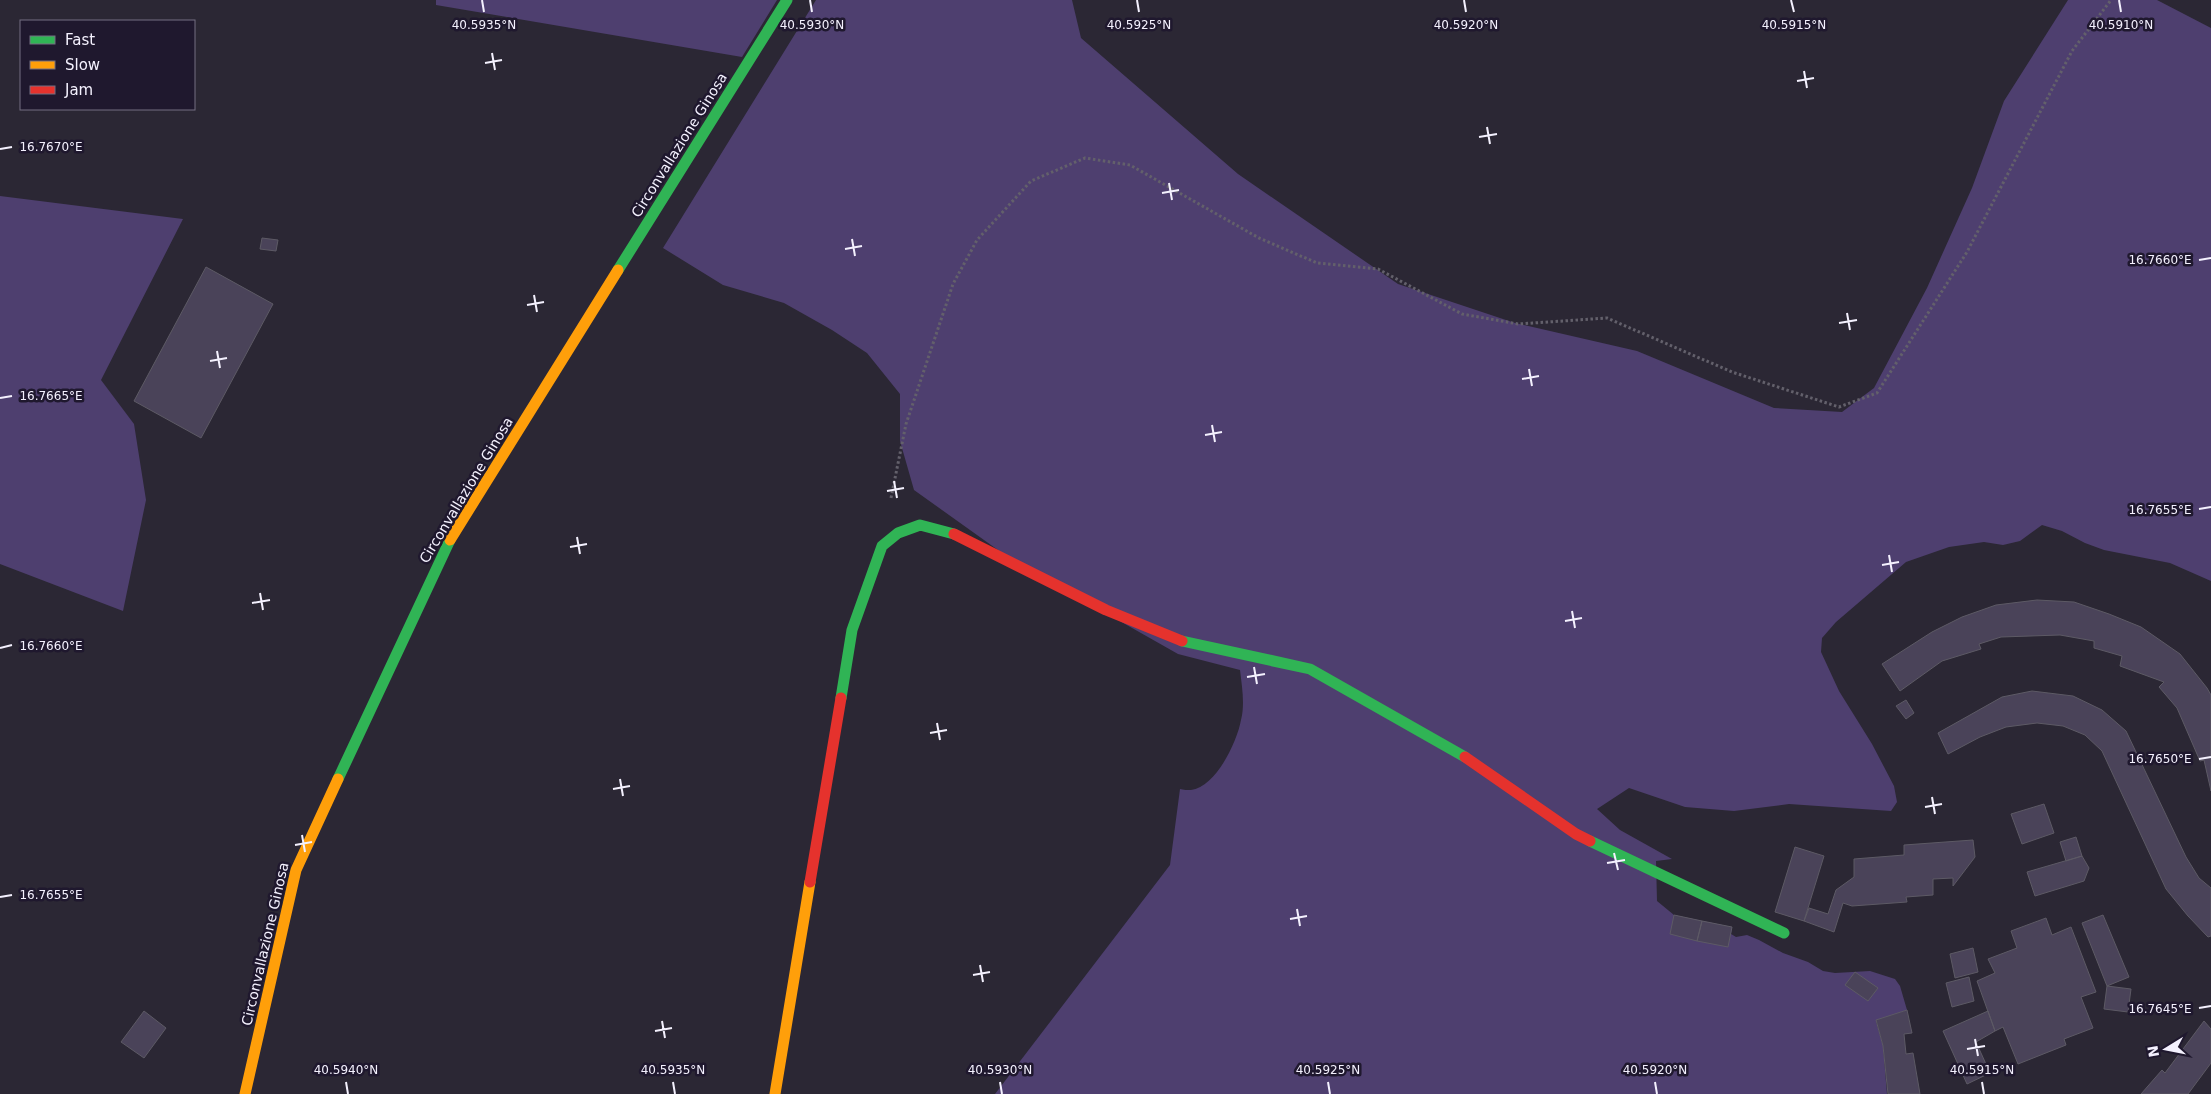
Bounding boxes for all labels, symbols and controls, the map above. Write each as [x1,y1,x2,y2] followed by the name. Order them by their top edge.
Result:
[452,18,516,32] text: 40.5935°N
[780,18,844,32] text: 40.5930°N
[1107,18,1171,32] text: 40.5925°N
[1434,18,1498,32] text: 40.5920°N
[1762,18,1826,32] text: 40.5915°N
[2089,18,2153,32] text: 40.5910°N
[20,20,195,110] legend
[65,31,95,49] text: Fast
[65,56,100,74] text: Slow
[628,70,730,220] street label: Circonvallazione Ginosa
[64,81,93,99] text: Jam
[19,140,83,154] text: 16.7670°E
[2128,253,2192,267] text: 16.7660°E
[19,389,83,403] text: 16.7665°E
[416,414,516,566] street label: Circonvallazione Ginosa
[2128,503,2192,517] text: 16.7655°E
[19,639,83,653] text: 16.7660°E
[2128,752,2192,766] text: 16.7650°E
[238,861,292,1027] street label: Circonvallazione Ginosa
[19,888,83,902] text: 16.7655°E
[2128,1002,2192,1016] text: 16.7645°E
[2141,1024,2191,1074] north arrow
[2144,1044,2162,1058] text: N
[314,1063,378,1077] text: 40.5940°N
[641,1063,705,1077] text: 40.5935°N
[968,1063,1032,1077] text: 40.5930°N
[1296,1063,1360,1077] text: 40.5925°N
[1623,1063,1687,1077] text: 40.5920°N
[1950,1063,2014,1077] text: 40.5915°N

